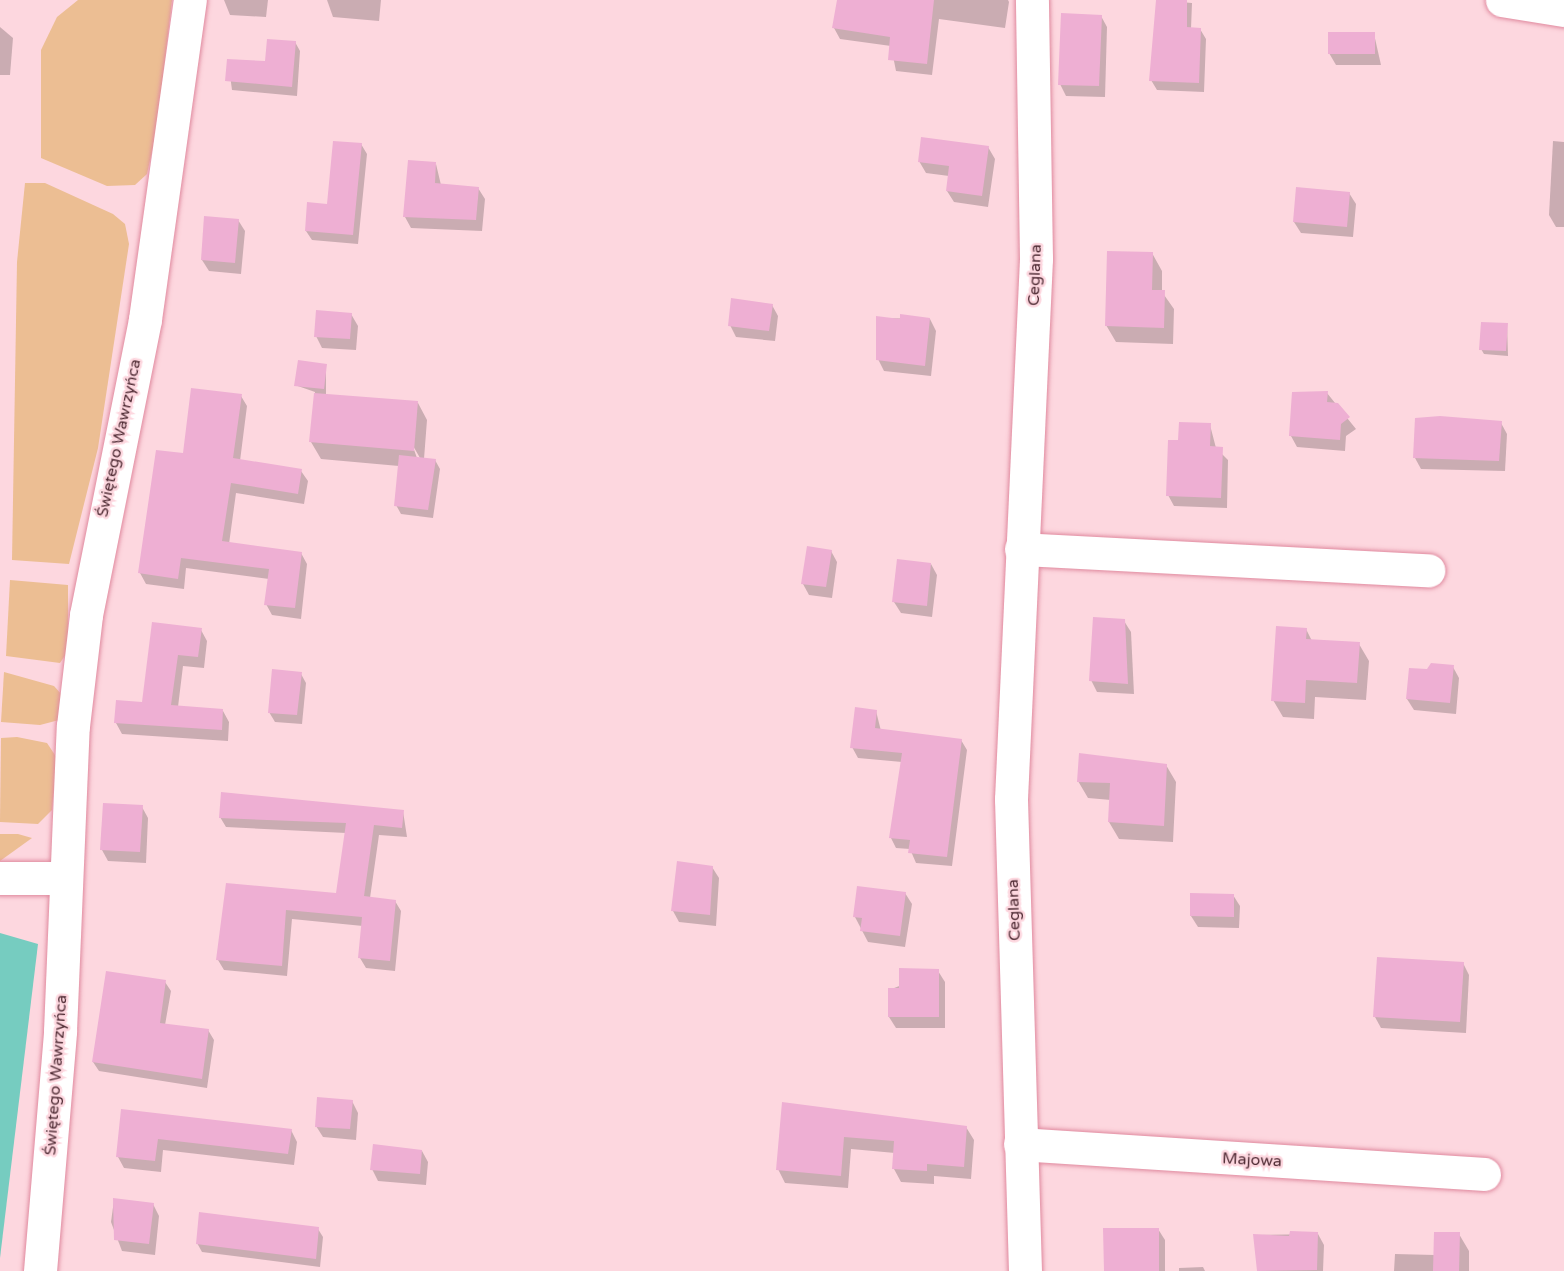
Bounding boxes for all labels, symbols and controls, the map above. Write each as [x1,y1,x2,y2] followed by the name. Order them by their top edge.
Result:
[1024,244,1046,306] street label: Ceglana
[93,357,145,519] street label: Świętego Wawrzyńca
[1003,879,1025,941] street label: Ceglana
[41,994,71,1156] street label: Świętego Wawrzyńca
[1222,1149,1282,1171] street label: Majowa

